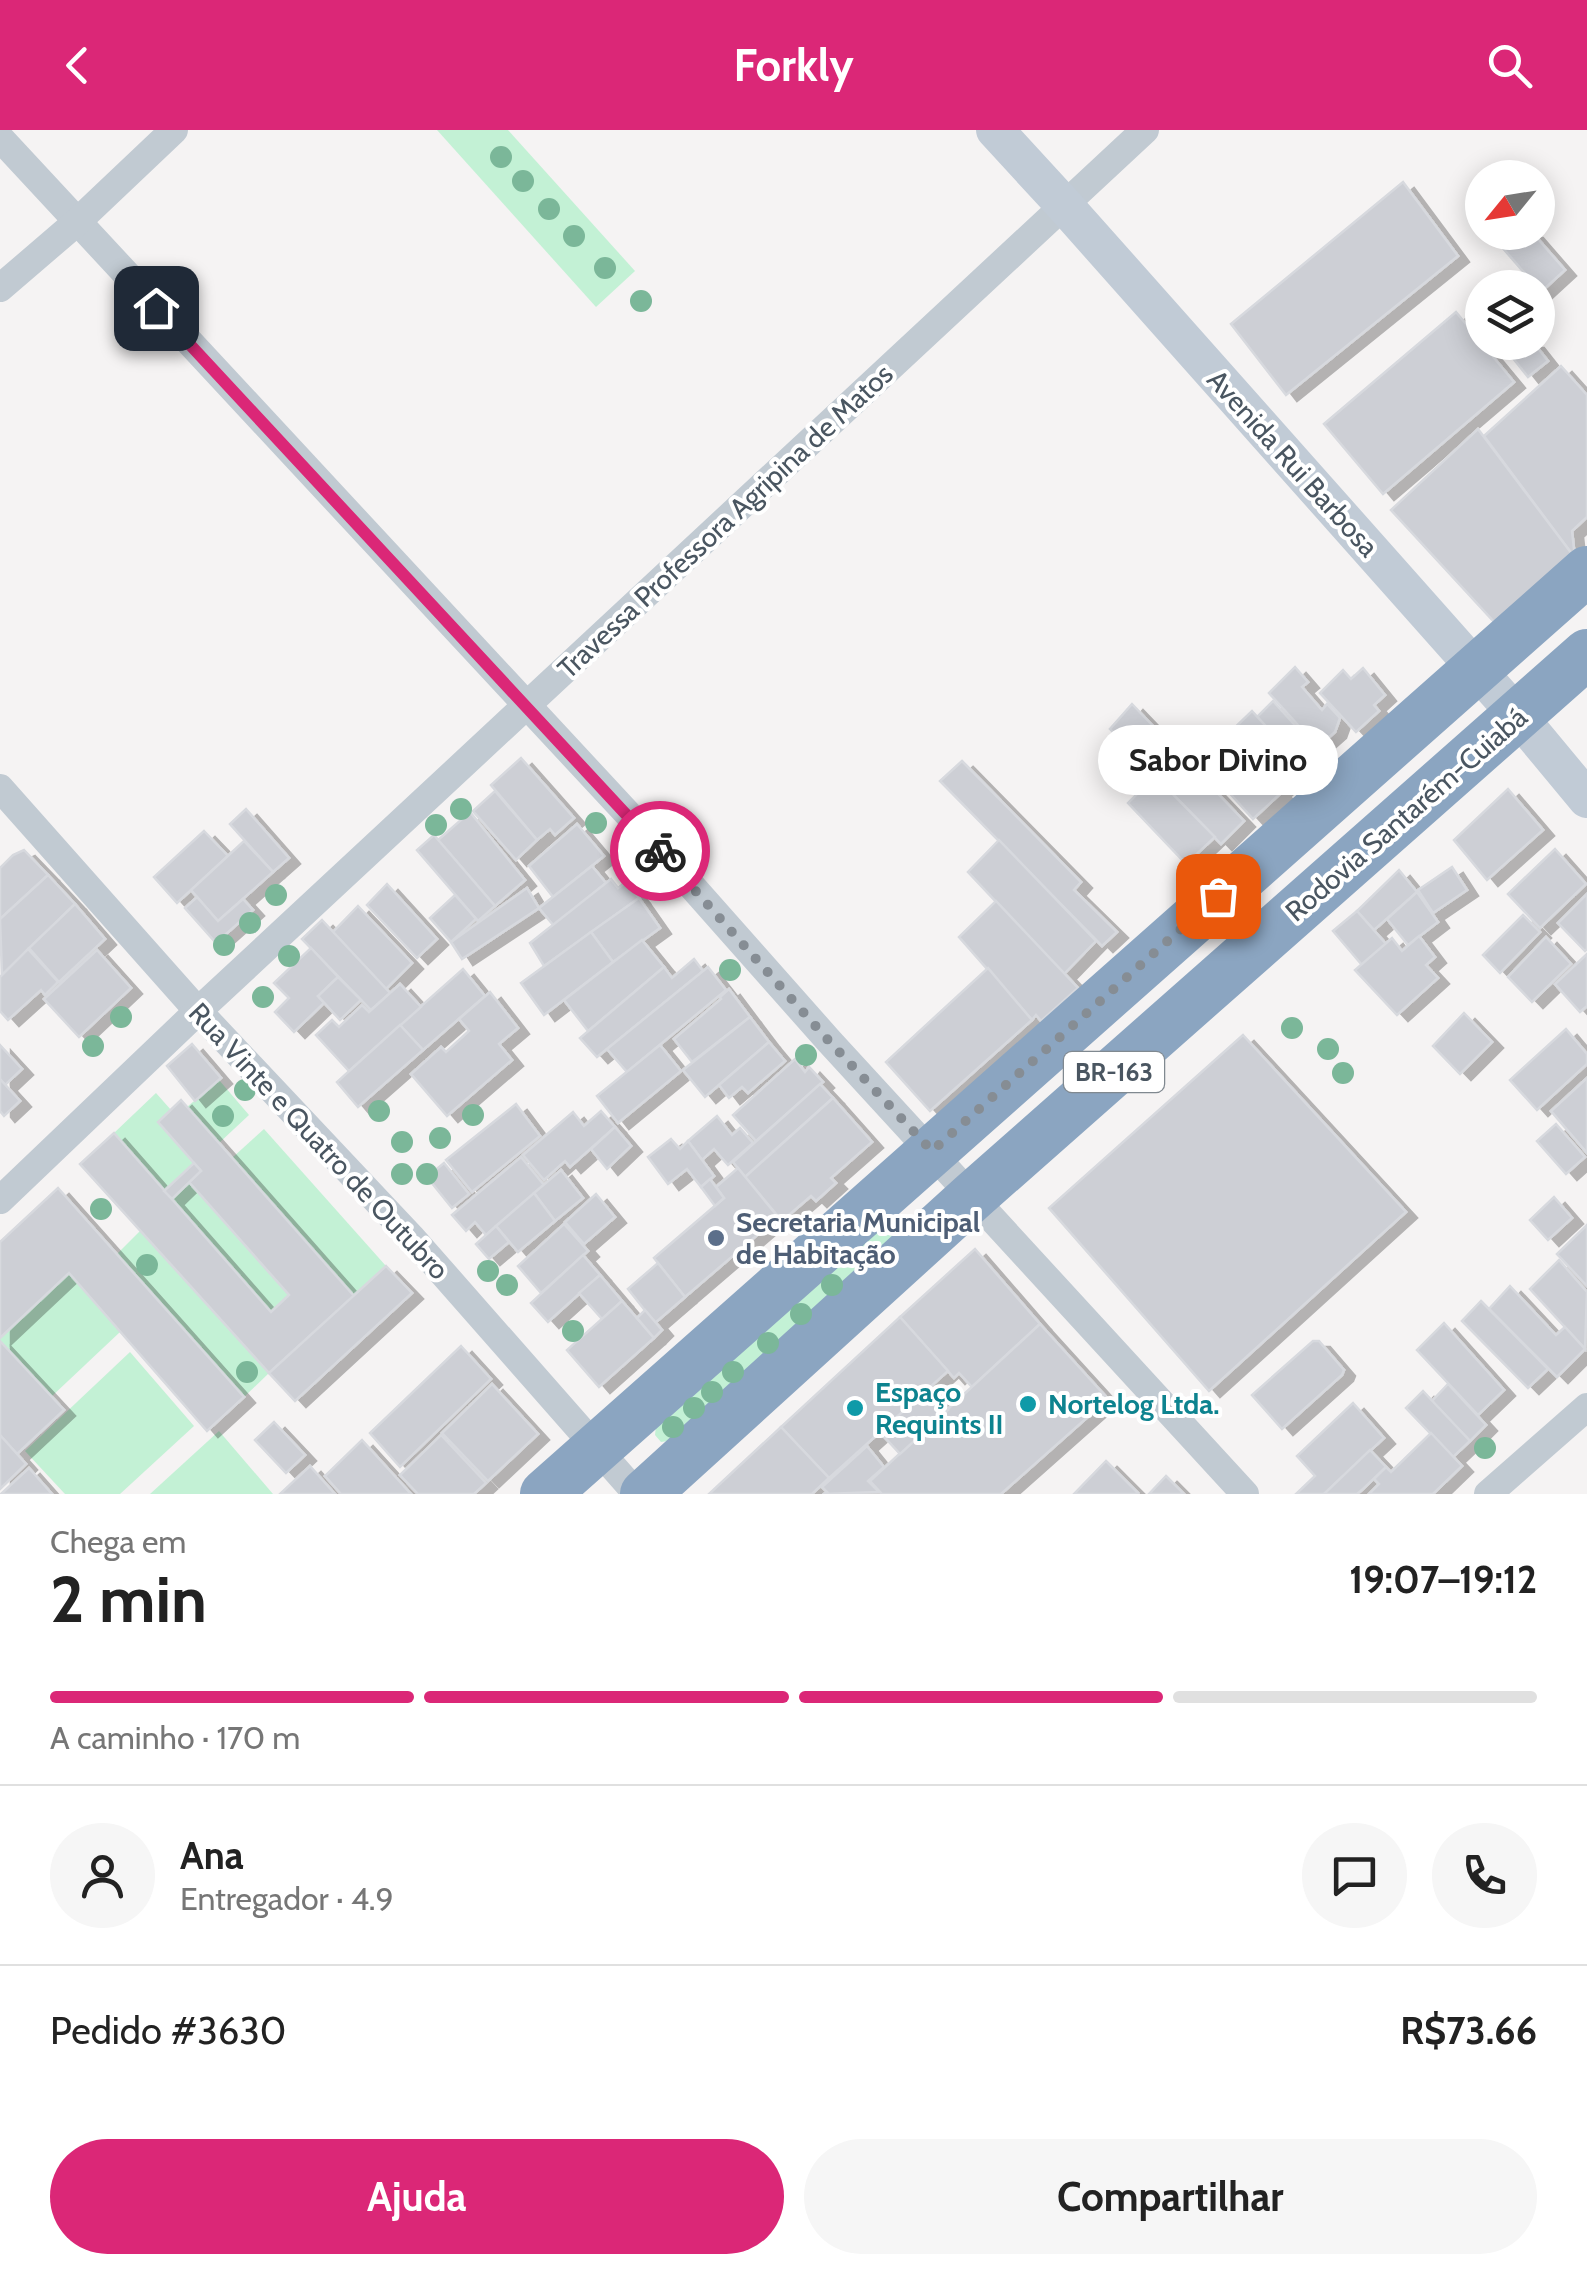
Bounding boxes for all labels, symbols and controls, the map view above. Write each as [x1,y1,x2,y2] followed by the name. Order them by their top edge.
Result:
[50,38,105,93] icon: back
[733,38,854,92] text: Forkly
[1482,38,1537,93] icon: search
[1465,160,1555,250] north arrow
[1465,160,1555,360] map controls
[114,266,199,351] pin
[1465,270,1555,360] button: layers
[129,281,184,336] icon: home
[550,357,900,685] street label: Travessa Professora Agripina de Matos
[1200,363,1386,564] street label: Avenida Rui Barbosa
[1278,699,1534,928] street label: Rodovia Santarém-Cuiabá
[1098,726,1338,796] callout: Sabor Divino
[1129,740,1307,779] text: Sabor Divino
[610,801,710,901] courier
[633,824,688,879] icon: bike
[1176,854,1261,939] pin
[1191,869,1246,924] icon: bag
[182,996,456,1286] street label: Rua Vinte e Quatro de Outubro
[1064,1052,1164,1092] road number: BR-163
[736,1205,980,1271] place label: Secretaria Municipal de Habitação
[705,1227,727,1249] marker: Secretaria Municipal de Habitação
[875,1375,1003,1441] place label: Espaço Requints II
[1048,1387,1219,1421] place label: Nortelog Ltda.
[1017,1393,1039,1415] marker: Nortelog Ltda.
[844,1397,866,1419] marker: Espaço Requints II
[50,1522,186,1561] text: Chega em
[1349,1556,1537,1603] text: 19:07–19:12
[50,1559,207,1638] text: 2 min
[50,1718,300,1757] text: A caminho · 170 m
[50,1823,155,1928] button: person
[1302,1823,1407,1928] button: chat
[1432,1823,1537,1928] button: phone
[180,1832,244,1879] text: Ana
[180,1879,394,1918] text: Entregador · 4.9
[50,2007,286,2054] text: Pedido #3630
[1400,2007,1537,2054] text: R$73.66
[50,2139,784,2254] button: Ajuda
[804,2139,1537,2254] button: Compartilhar

